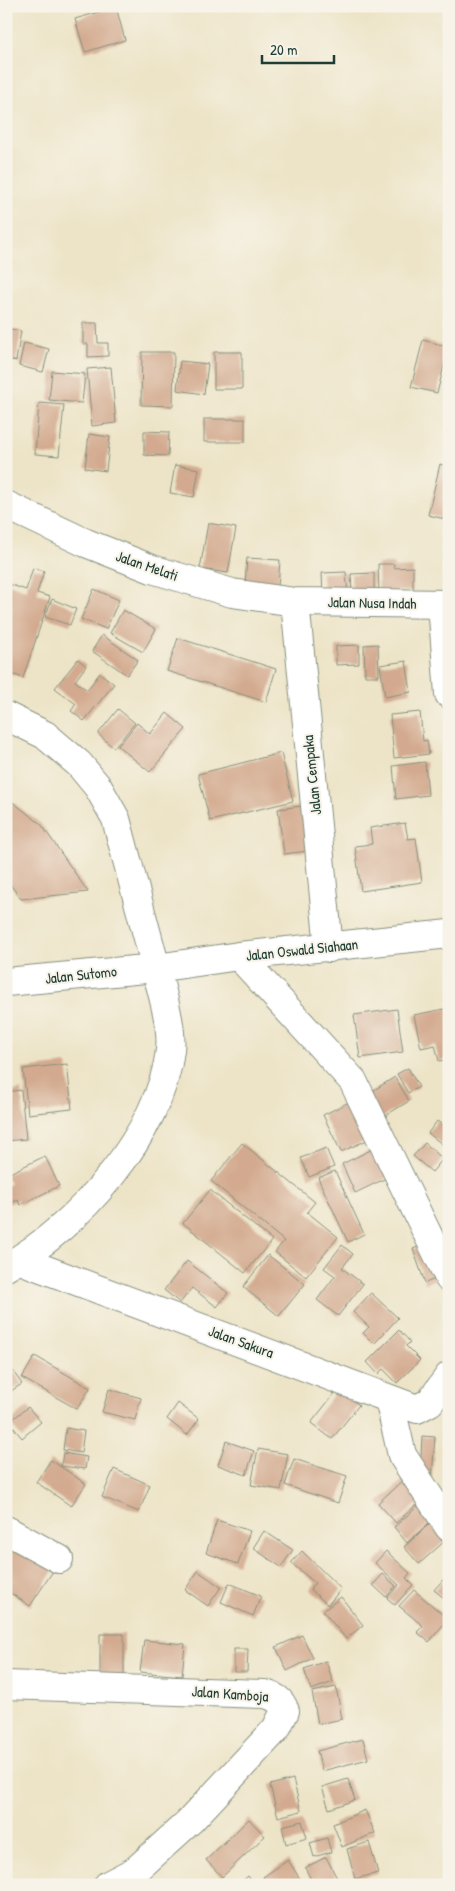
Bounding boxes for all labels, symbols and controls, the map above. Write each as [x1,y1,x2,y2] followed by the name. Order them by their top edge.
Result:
[262,32,335,64] scale bar
[270,39,297,60] text: 20 m
[113,545,181,586] street label: Jalan Melati
[327,591,417,614] street label: Jalan Nusa Indah
[297,734,326,816] street label: Jalan Cempaka
[245,933,359,966] street label: Jalan Oswald Siahaan
[44,960,118,989] street label: Jalan Sutomo
[206,1320,277,1363] street label: Jalan Sakura
[191,1680,269,1707] street label: Jalan Kamboja

